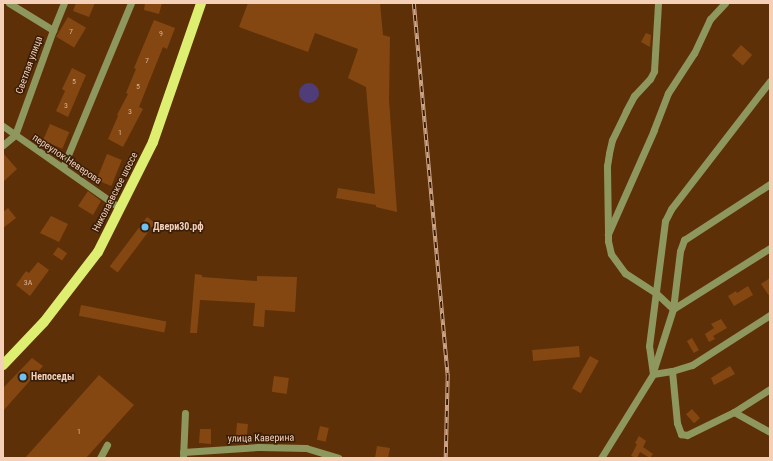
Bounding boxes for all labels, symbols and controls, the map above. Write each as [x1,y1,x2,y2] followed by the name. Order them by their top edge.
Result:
[69,27,73,37] house number: 7
[159,29,163,39] house number: 9
[13,35,45,95] street label: Светлая улица
[145,56,149,66] house number: 7
[72,77,76,87] house number: 5
[136,82,140,92] house number: 5
[64,101,68,111] house number: 3
[128,107,132,117] house number: 3
[118,128,122,138] house number: 1
[30,131,104,187] street label: переулок Неверова
[90,150,140,234] street label: Николаевское шоссе
[153,221,204,233] place label: Двери30.рф
[140,222,150,232] marker: Двери30.рф
[24,278,32,288] house number: 3А
[31,371,74,383] place label: Непоседы
[18,372,28,382] marker: Непоседы
[77,427,81,437] house number: 1
[228,431,294,445] street label: улица Каверина

